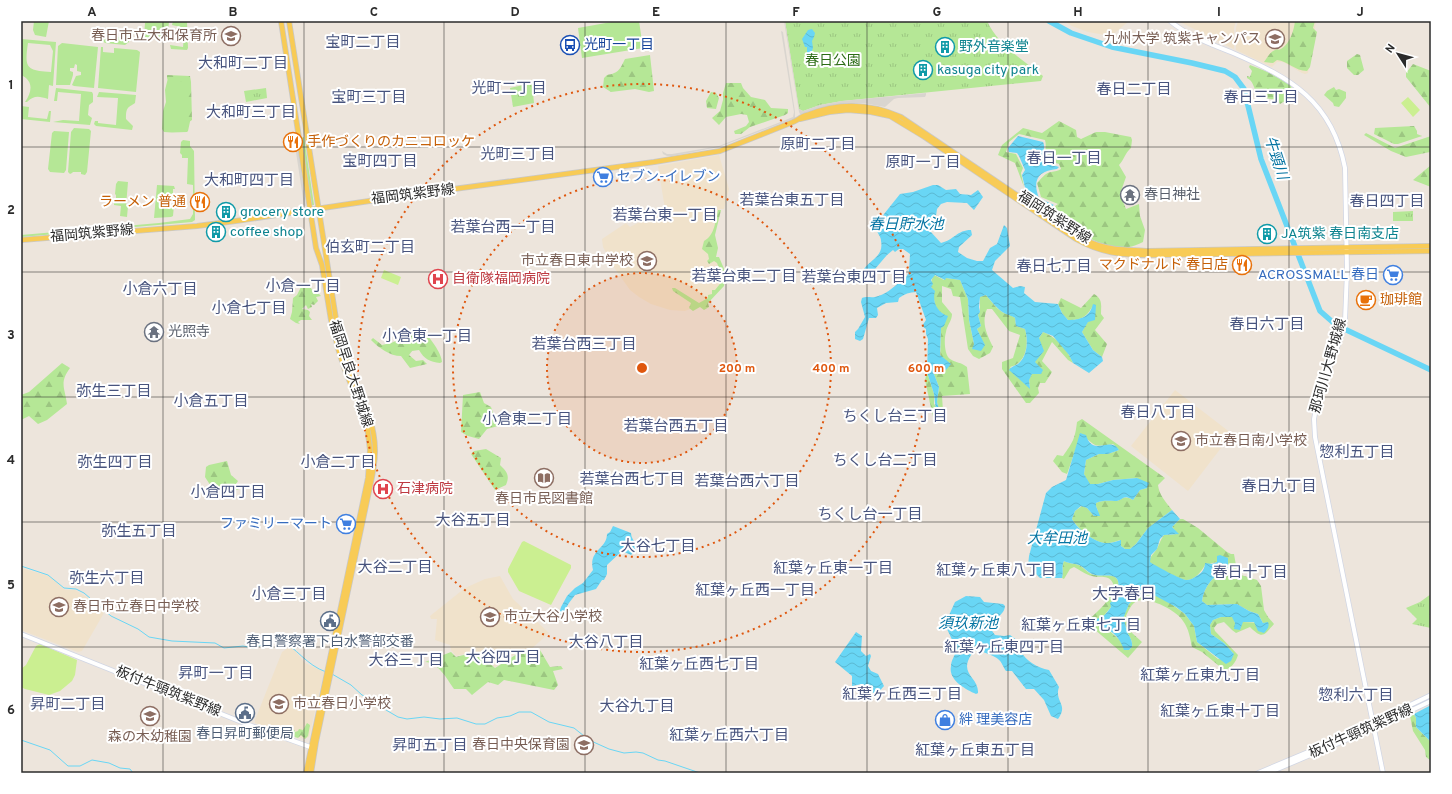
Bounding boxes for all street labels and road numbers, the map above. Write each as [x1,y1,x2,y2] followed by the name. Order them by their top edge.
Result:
[370,181,456,209] street label: 福岡筑紫野線
[1014,188,1094,248] street label: 福岡筑紫野線
[49,222,135,246] street label: 福岡筑紫野線
[1307,317,1351,415] street label: 那珂川大野城線
[325,318,375,430] street label: 福岡早良大野城線
[113,662,223,721] street label: 板付牛頸筑紫野線
[1306,701,1416,763] street label: 板付牛頸筑紫野線

